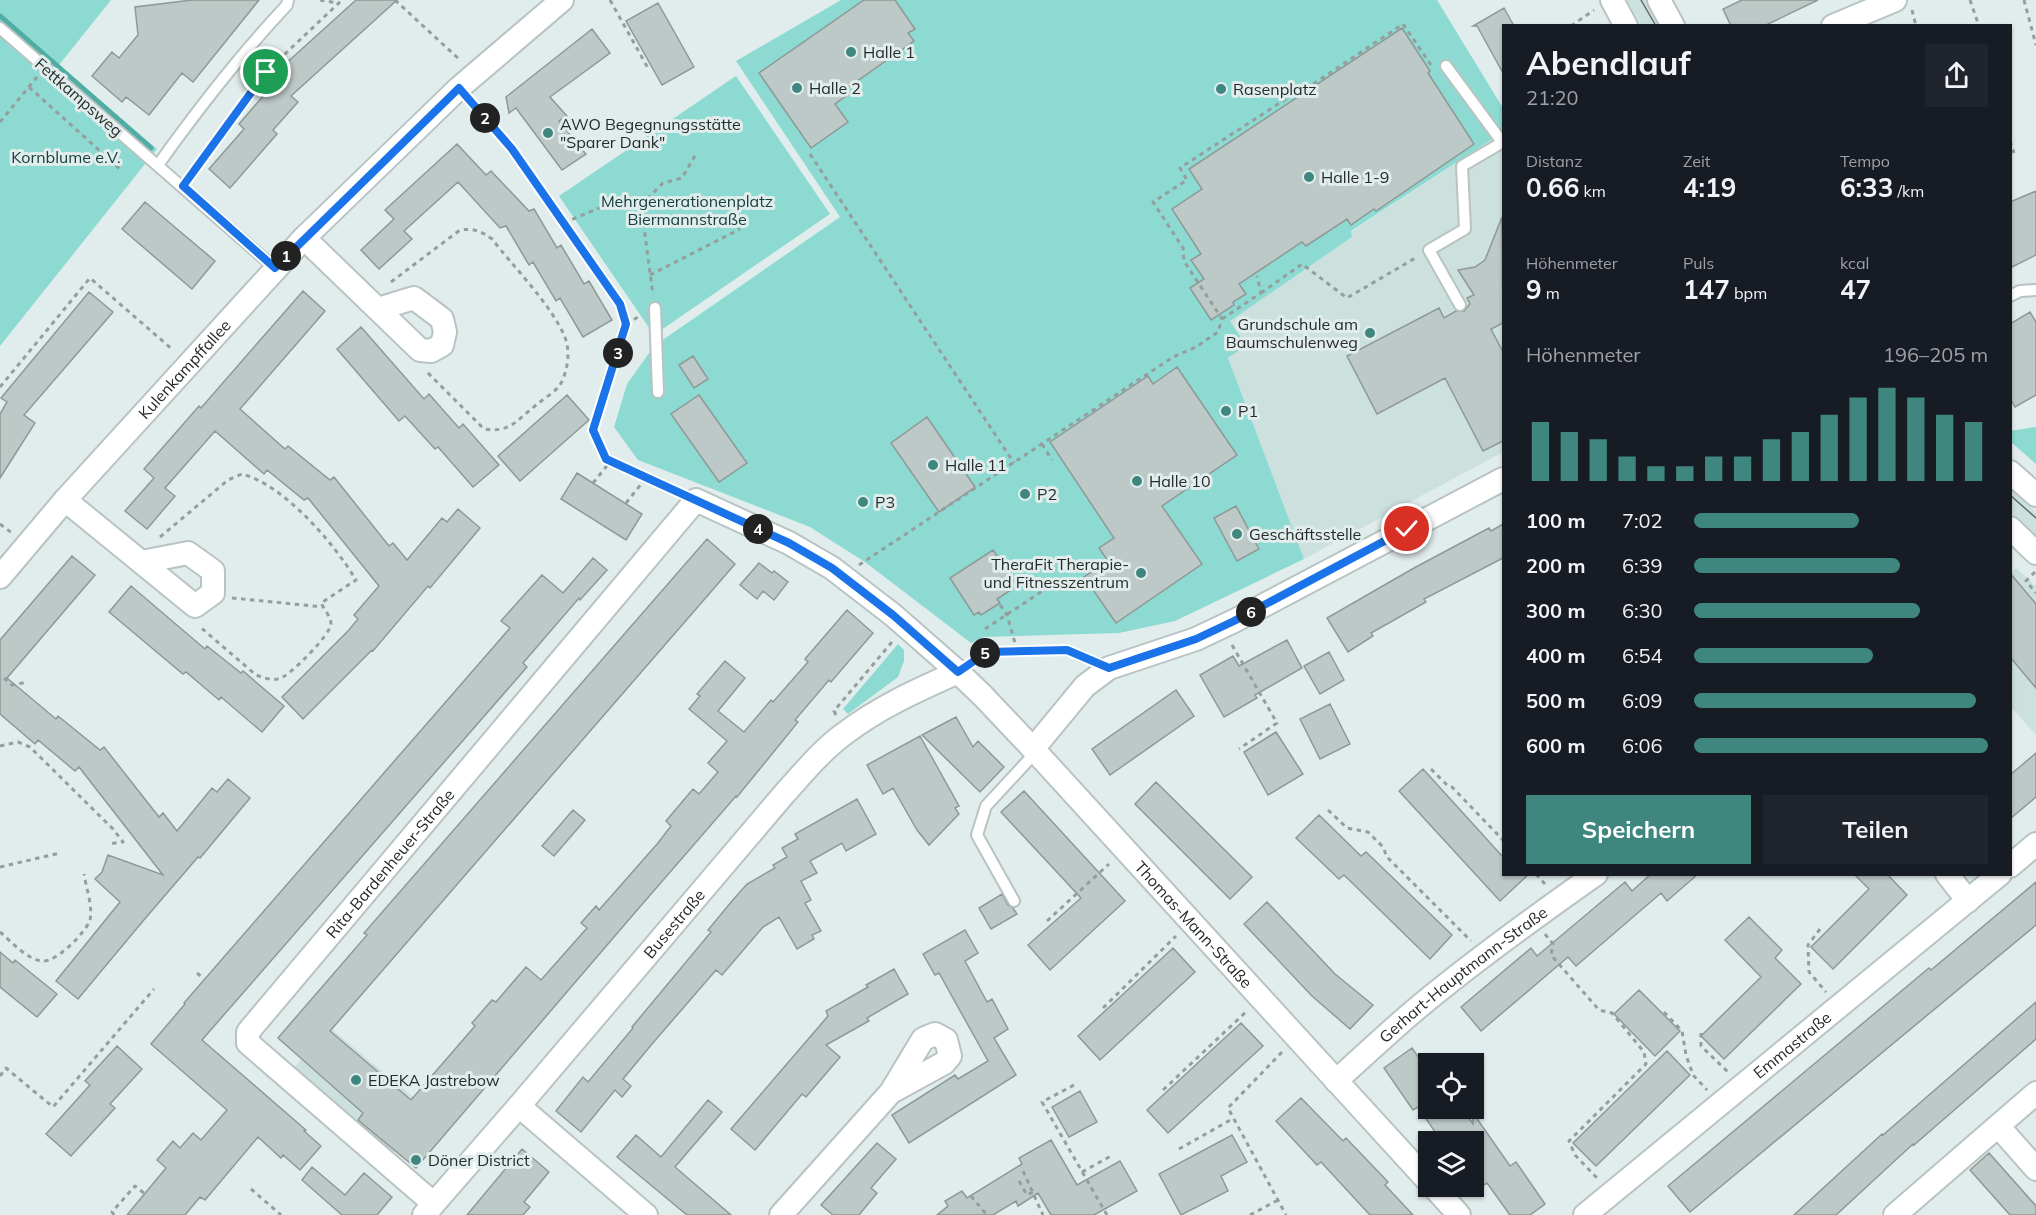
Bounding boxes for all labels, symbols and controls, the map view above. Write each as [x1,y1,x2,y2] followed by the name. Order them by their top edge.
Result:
[863,42,915,62] place label: Halle 1
[1526,42,1691,83] text: Abendlauf
[1925,44,1988,107] button: share
[844,45,858,59] marker: Halle 1
[240,46,291,97] pin
[31,53,127,141] street label: Fettkampsweg
[249,55,282,88] icon: arrive
[809,78,861,98] place label: Halle 2
[1233,79,1317,99] place label: Rasenplatz
[790,81,804,95] marker: Halle 2
[1214,82,1228,96] marker: Rasenplatz
[1526,85,1579,110] text: 21:20
[470,103,500,133] pin: 2
[480,108,490,128] text: 2
[560,114,741,152] place label: AWO Begegnungsstätte "Sparer Dank"
[541,126,555,140] marker: AWO Begegnungsstätte "Sparer Dank"
[11,147,121,167] park label: Kornblume e.V.
[1526,151,1583,171] text: Distanz
[1683,151,1710,171] text: Zeit
[1840,151,1890,171] text: Tempo
[1321,167,1389,187] place label: Halle 1-9
[1302,170,1316,184] marker: Halle 1-9
[1526,171,1579,204] text: 0.66
[1683,171,1736,204] text: 4:19
[1840,171,1893,204] text: 6:33
[1579,181,1606,201] text: km
[1893,181,1924,201] text: /km
[601,191,773,229] park label: Mehrgenerationenplatz Biermannstraße
[271,241,301,271] pin: 1
[281,246,291,266] text: 1
[1526,253,1618,273] text: Höhenmeter
[1683,253,1714,273] text: Puls
[1840,253,1869,273] text: kcal
[1526,273,1542,306] text: 9
[1683,273,1730,306] text: 147
[1840,273,1871,306] text: 47
[1542,283,1560,303] text: m
[1730,283,1767,303] text: bpm
[1226,314,1358,352] place label: Grundschule am Baumschulenweg
[134,315,235,423] street label: Kulenkampffallee
[1363,326,1377,340] marker: Grundschule am Baumschulenweg
[603,338,633,368] pin: 3
[1526,342,1641,367] text: Höhenmeter
[1883,342,1988,367] text: 196–205 m
[613,343,623,363] text: 3
[1238,401,1258,421] place label: P1
[1219,404,1233,418] marker: P1
[945,455,1007,475] place label: Halle 11
[926,458,940,472] marker: Halle 11
[1149,471,1211,491] place label: Halle 10
[1130,474,1144,488] marker: Halle 10
[1037,484,1057,504] place label: P2
[1018,487,1032,501] marker: P2
[875,492,895,512] place label: P3
[856,495,870,509] marker: P3
[1381,503,1432,554] pin
[1526,508,1585,533] text: 100 m
[1622,508,1663,533] text: 7:02
[1390,512,1423,545] icon: check
[743,514,773,544] pin: 4
[753,519,763,539] text: 4
[1249,524,1361,544] place label: Geschäftsstelle
[1230,527,1244,541] marker: Geschäftsstelle
[1526,553,1585,578] text: 200 m
[1622,553,1663,578] text: 6:39
[983,554,1129,592] place label: TheraFit Therapie- und Fitnesszentrum
[1134,566,1148,580] marker: TheraFit Therapie- und Fitnesszentrum
[1236,597,1266,627] pin: 6
[1526,598,1585,623] text: 300 m
[1622,598,1663,623] text: 6:30
[1246,602,1256,622] text: 6
[970,638,1000,668] pin: 5
[980,643,990,663] text: 5
[1526,643,1585,668] text: 400 m
[1622,643,1663,668] text: 6:54
[1526,688,1585,713] text: 500 m
[1622,688,1663,713] text: 6:09
[1526,733,1585,758] text: 600 m
[1622,733,1663,758] text: 6:06
[322,785,458,942] street label: Rita-Bardenheuer-Straße
[1526,795,1751,864] button: Speichern
[1763,795,1988,864] button: Teilen
[1130,857,1257,992] street label: Thomas-Mann-Straße
[639,885,709,962] street label: Busestraße
[1375,902,1551,1047] street label: Gerhart-Hauptmann-Straße
[1749,1007,1835,1083] street label: Emmastraße
[1418,1053,1484,1197] map controls
[1418,1053,1484,1119] button: locate
[368,1070,500,1090] place label: EDEKA Jastrebow
[349,1073,363,1087] marker: EDEKA Jastrebow
[1418,1131,1484,1197] button: layers
[428,1150,530,1170] place label: Döner District
[409,1153,423,1167] marker: Döner District

